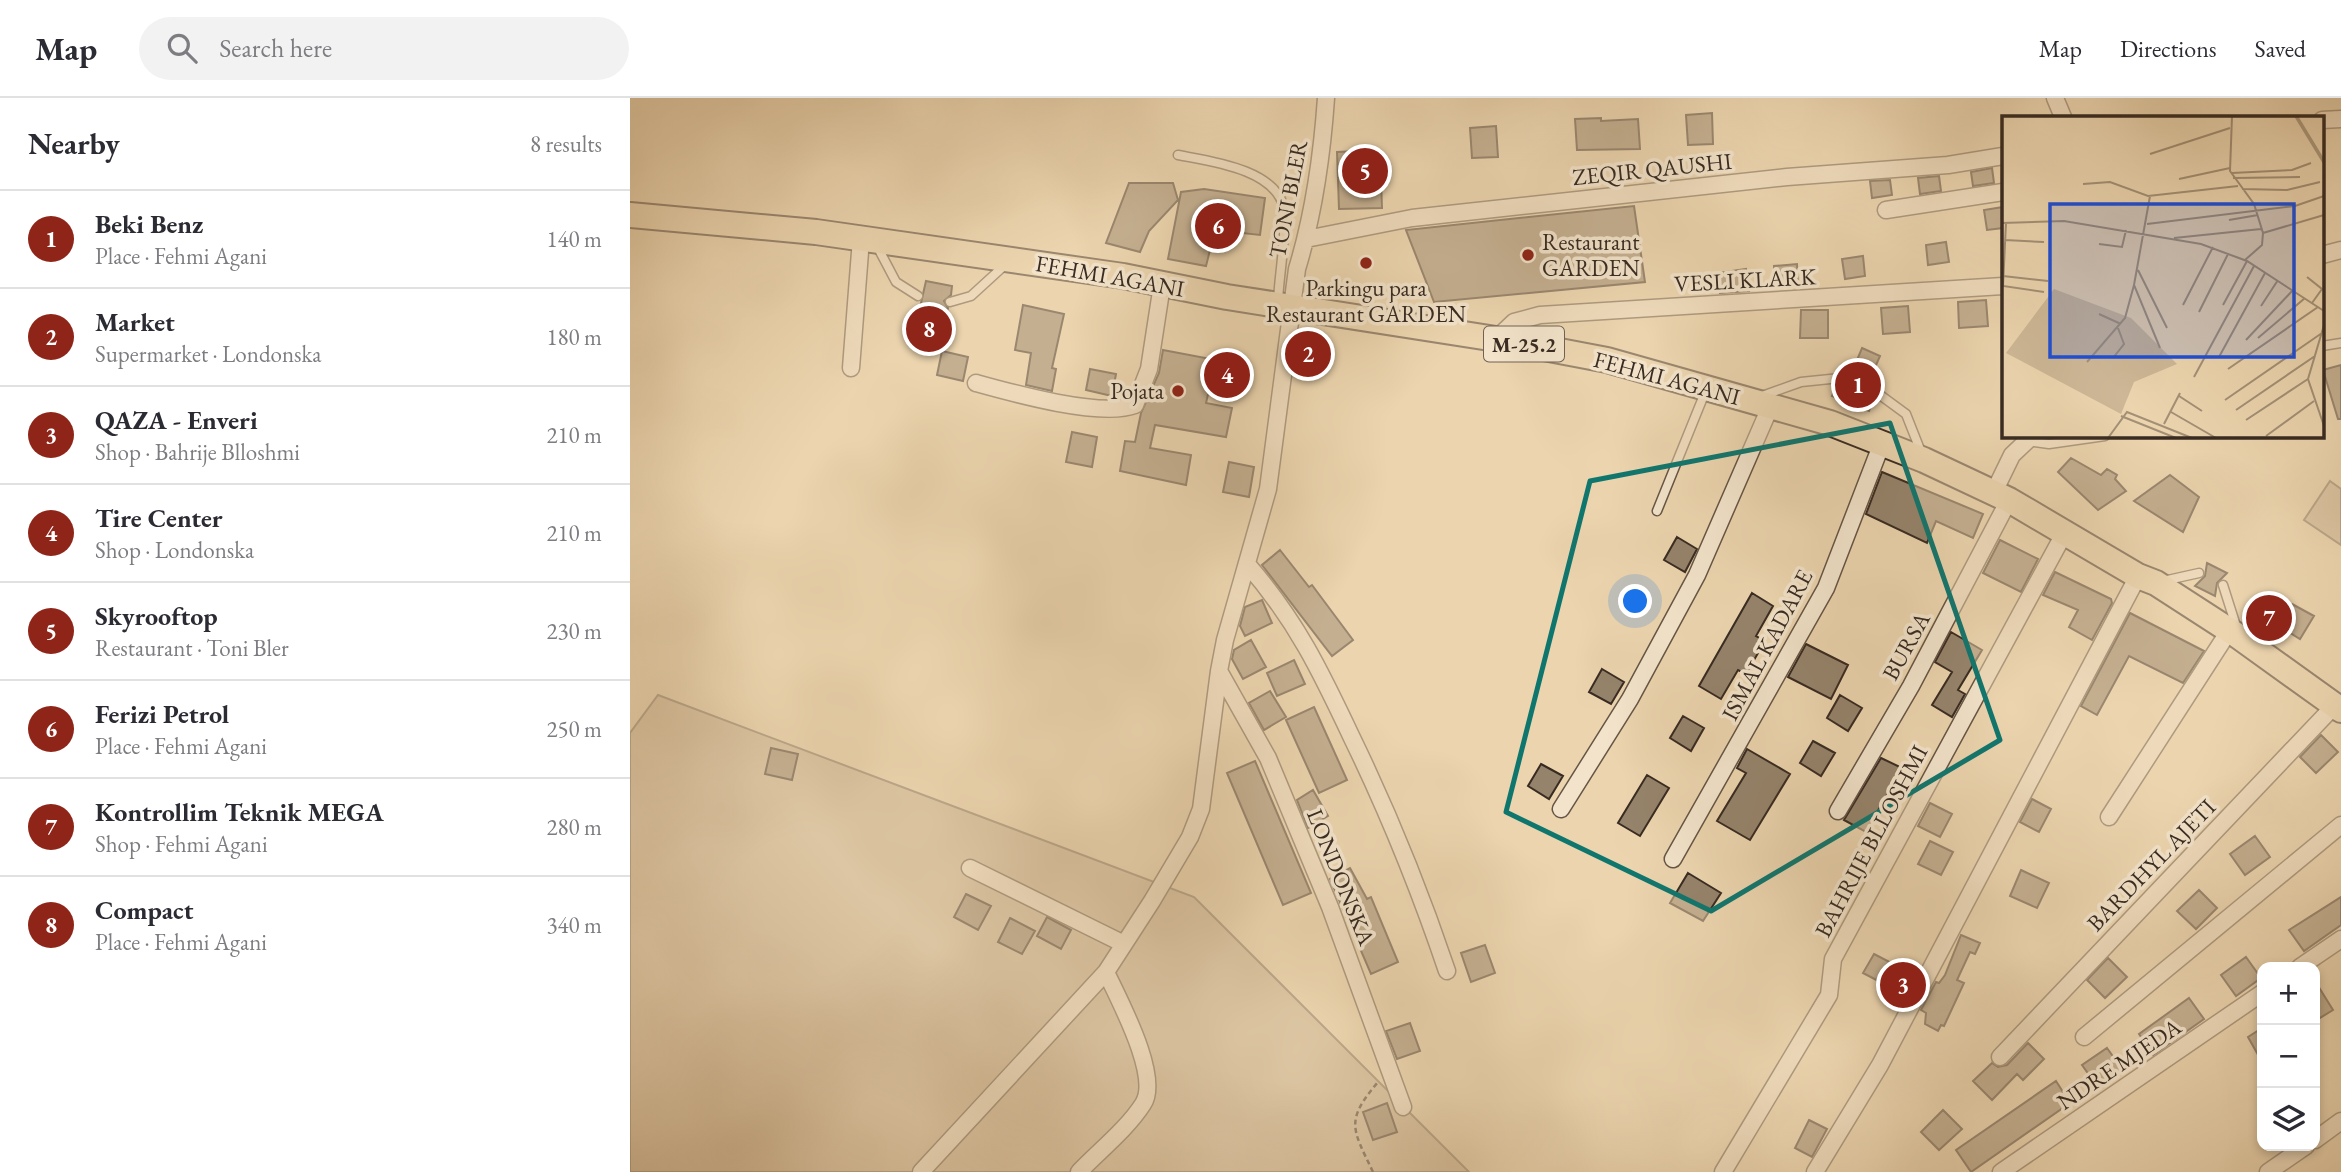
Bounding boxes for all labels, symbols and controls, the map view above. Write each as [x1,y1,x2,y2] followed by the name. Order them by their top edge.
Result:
[139,17,629,80] search box
[35,27,97,70] text: Map
[163,29,201,67] icon: search
[219,31,332,65] text: Search here
[2039,33,2082,64] text: Map
[2120,33,2217,64] text: Directions
[2255,33,2306,64] text: Saved
[2002,116,2324,438] inset map
[28,124,120,163] text: Nearby
[530,129,602,159] text: 8 results
[1262,137,1314,260] street label: TONI BLER
[1342,145,1388,197] pin: 5
[1571,146,1733,192] street label: ZEQIR QAUSHI
[1195,200,1241,252] pin: 6
[95,207,203,241] text: Beki Benz
[45,224,57,254] text: 1
[546,224,602,254] text: 140 m
[1542,227,1640,283] place label: Restaurant GARDEN
[95,241,267,271] text: Place · Fehmi Agani
[1520,247,1536,263] marker: Restaurant GARDEN
[1033,248,1187,304] street label: FEHMI AGANI
[1358,255,1374,271] marker: Parkingu para Restaurant GARDEN
[1673,261,1817,299] street label: VESLI KLARK
[1266,273,1466,329] place label: Parkingu para Restaurant GARDEN
[906,303,952,355] pin: 8
[95,305,175,339] text: Market
[45,322,57,352] text: 2
[546,322,602,352] text: 180 m
[1484,327,1564,362] road number: M-25.2
[1285,328,1331,380] pin: 2
[95,339,321,369] text: Supermarket · Londonska
[1590,344,1744,412] street label: FEHMI AGANI
[1204,349,1250,401] pin: 4
[1835,359,1881,411] pin: 1
[1110,376,1165,406] place label: Pojata
[1170,383,1186,399] marker: Pojata
[95,403,258,437] text: QAZA - Enveri
[45,420,57,450] text: 3
[546,420,602,450] text: 210 m
[95,437,300,467] text: Shop · Bahrije Blloshmi
[95,501,223,535] text: Tire Center
[45,518,57,548] text: 4
[546,518,602,548] text: 210 m
[95,535,254,565] text: Shop · Londonska
[1715,564,1819,726] street label: ISMAL KADARE
[1618,584,1652,618] your location
[2246,592,2292,644] pin: 7
[95,599,218,633] text: Skyrooftop
[1875,606,1937,685] street label: BURSA
[45,616,57,646] text: 5
[546,616,602,646] text: 230 m
[95,633,289,663] text: Restaurant · Toni Bler
[95,697,229,731] text: Ferizi Petrol
[45,714,57,744] text: 6
[546,714,602,744] text: 250 m
[95,731,267,761] text: Place · Fehmi Agani
[1808,740,1934,942] street label: BAHRIJE BLLOSHMI
[2080,792,2222,938] street label: BARDHYL AJETI
[95,795,384,829] text: Kontrollim Teknik MEGA
[1300,804,1382,951] street label: LONDONSKA
[45,812,57,842] text: 7
[546,812,602,842] text: 280 m
[95,829,268,859] text: Shop · Fehmi Agani
[95,893,194,927] text: Compact
[45,910,57,940] text: 8
[546,910,602,940] text: 340 m
[95,927,267,957] text: Place · Fehmi Agani
[1880,959,1926,1011] pin: 3
[2257,962,2320,1151] map controls
[2257,962,2320,1025] button: +
[2051,1011,2188,1117] street label: NDRE MJEDA
[2257,1025,2320,1088] button: −
[2257,1088,2320,1151] button: layers

